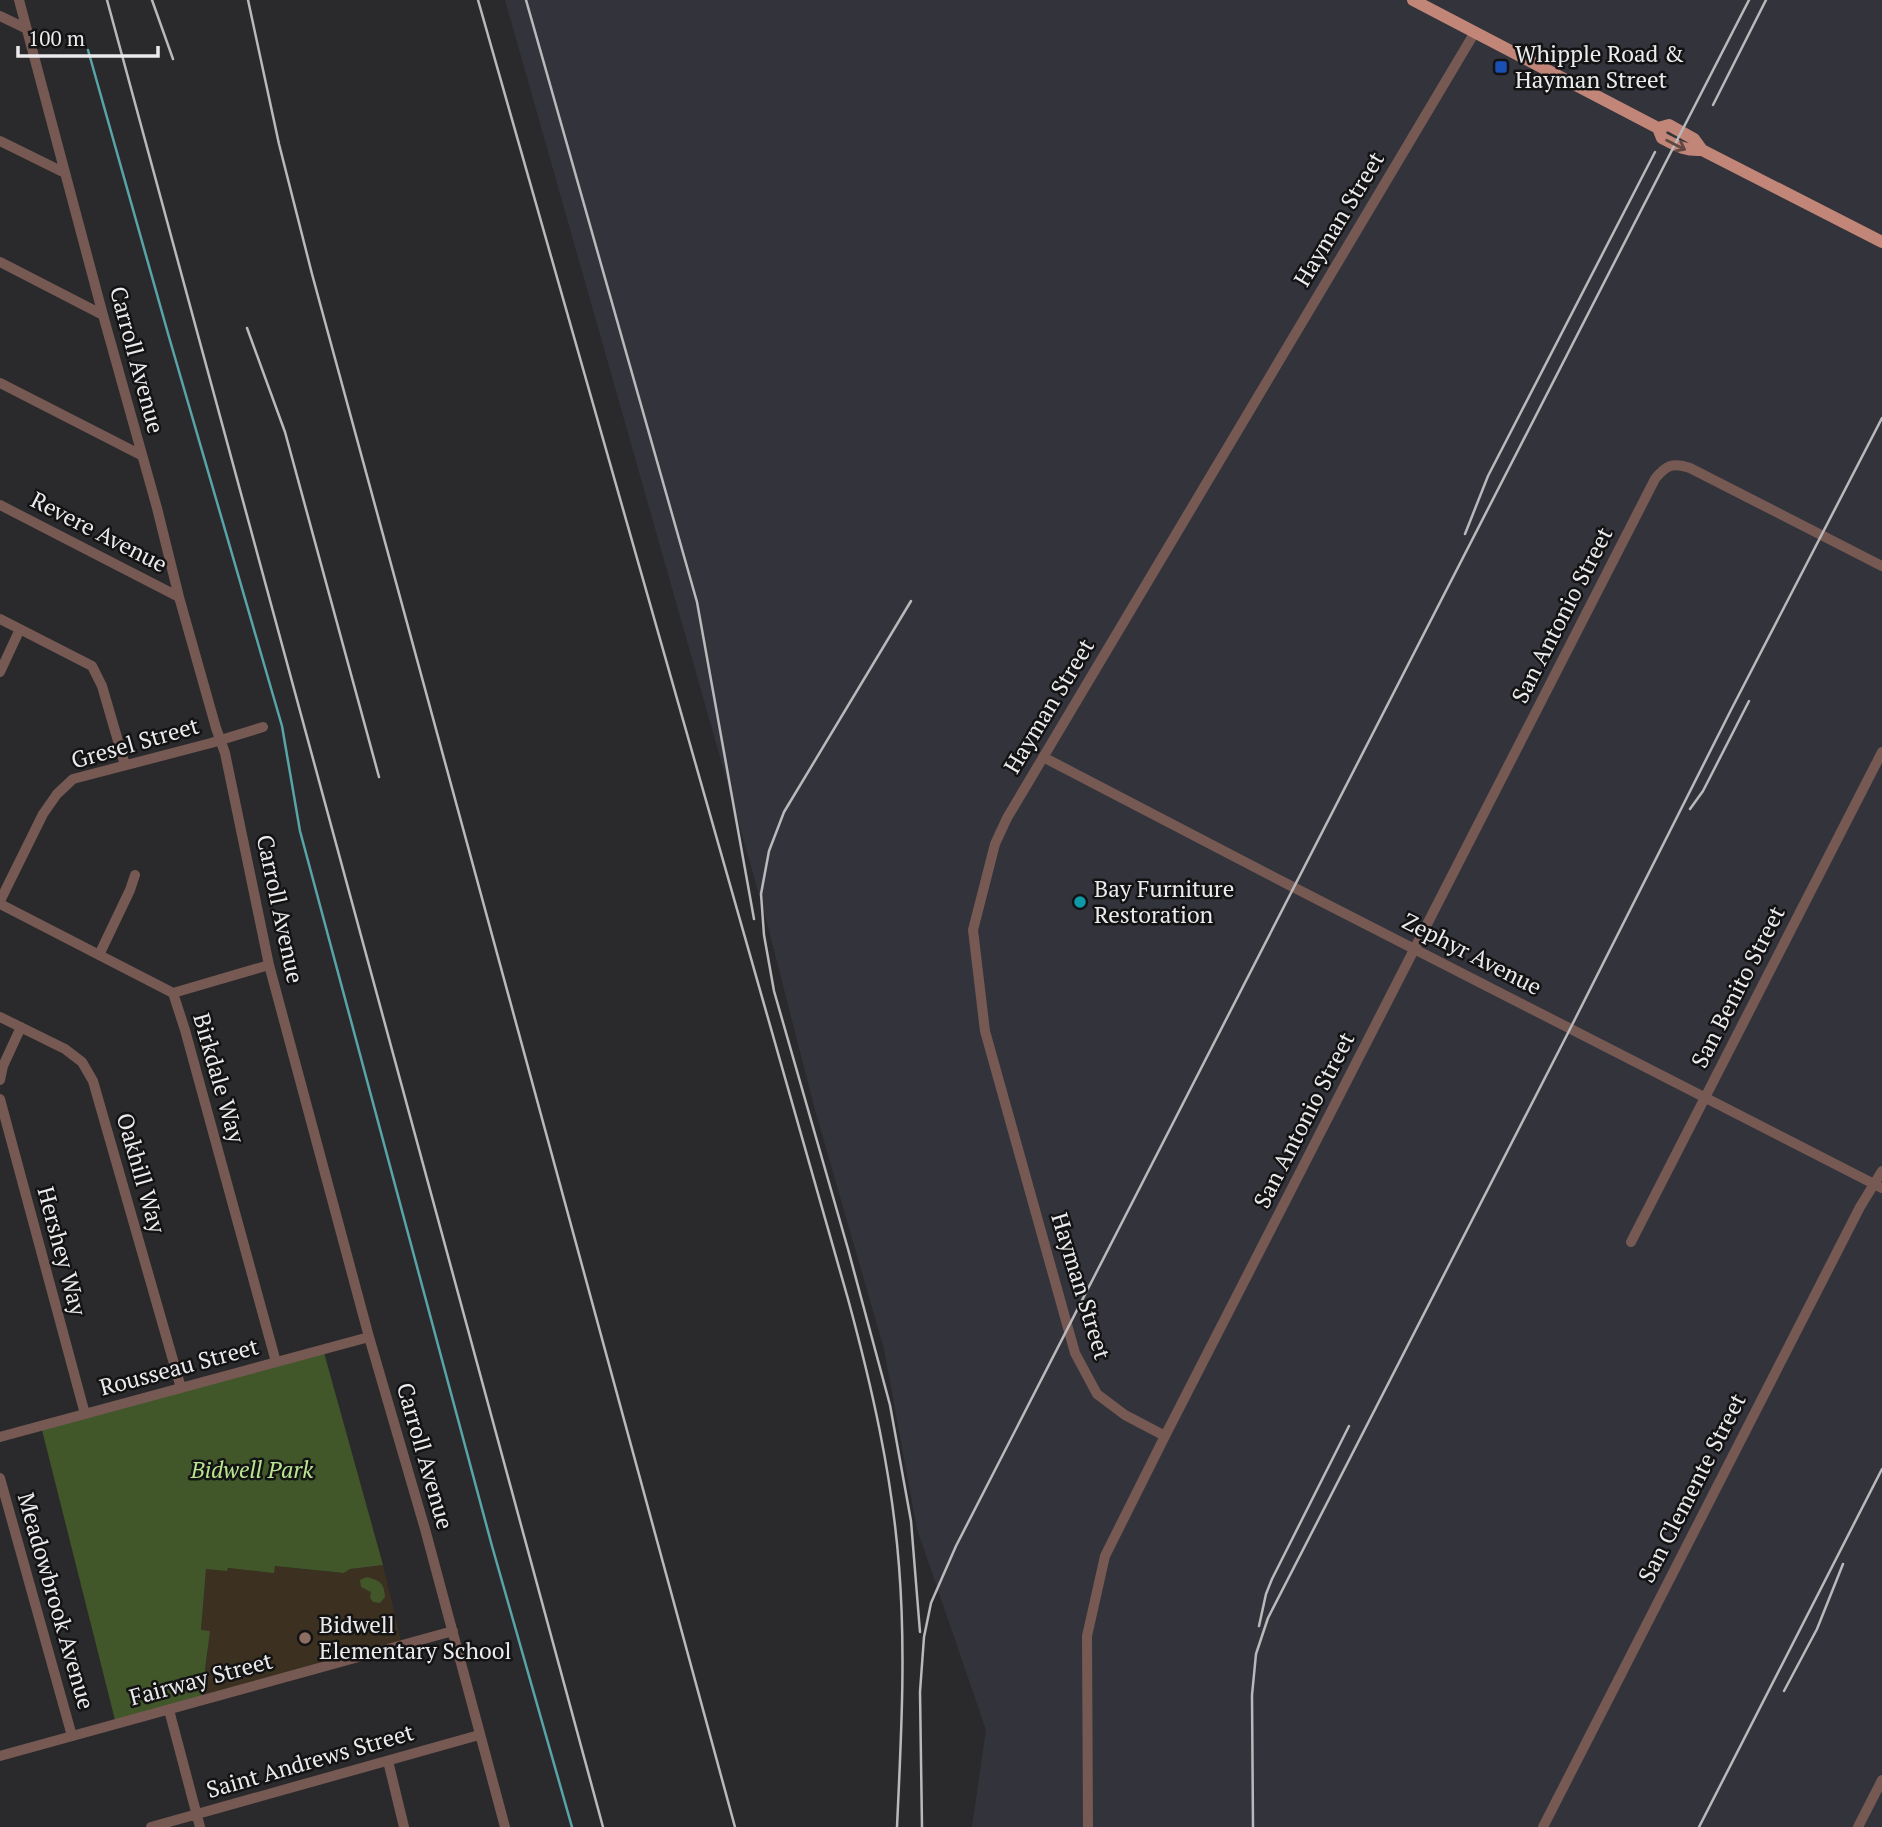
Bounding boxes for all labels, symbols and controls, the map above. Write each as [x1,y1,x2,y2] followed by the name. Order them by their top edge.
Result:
[18,14,158,58] scale bar
[28,24,85,52] text: 100 m
[1515,38,1684,95] place label: Whipple Road & Hayman Street
[1493,59,1509,75] marker: Whipple Road & Hayman Street
[1665,139,1686,153] one-way arrow
[1286,145,1391,292] street label: Hayman Street
[103,283,172,437] street label: Carroll Avenue
[26,484,173,579] street label: Revere Avenue
[1504,521,1620,708] street label: San Antonio Street
[996,632,1101,779] street label: Hayman Street
[67,709,203,776] street label: Gresel Street
[250,832,311,986] street label: Carroll Avenue
[1094,873,1234,930] place label: Bay Furniture Restoration
[1072,894,1088,910] marker: Bay Furniture Restoration
[1683,900,1792,1073] street label: San Benito Street
[1397,905,1547,1002] street label: Zephyr Avenue
[186,1009,253,1147] street label: Birkdale Way
[1246,1026,1362,1213] street label: San Antonio Street
[110,1109,174,1237] street label: Oakhill Way
[30,1183,95,1319] street label: Hershey Way
[1044,1209,1119,1364] street label: Hayman Street
[96,1330,262,1403] street label: Rousseau Street
[390,1379,461,1533] street label: Carroll Avenue
[1630,1387,1753,1588] street label: San Clemente Street
[190,1454,314,1485] park label: Bidwell Park
[11,1489,102,1713] street label: Meadowbrook Avenue
[319,1609,512,1666] place label: Bidwell Elementary School
[297,1630,313,1646] marker: Bidwell Elementary School
[126,1644,276,1713] street label: Fairway Street
[203,1716,418,1805] street label: Saint Andrews Street

